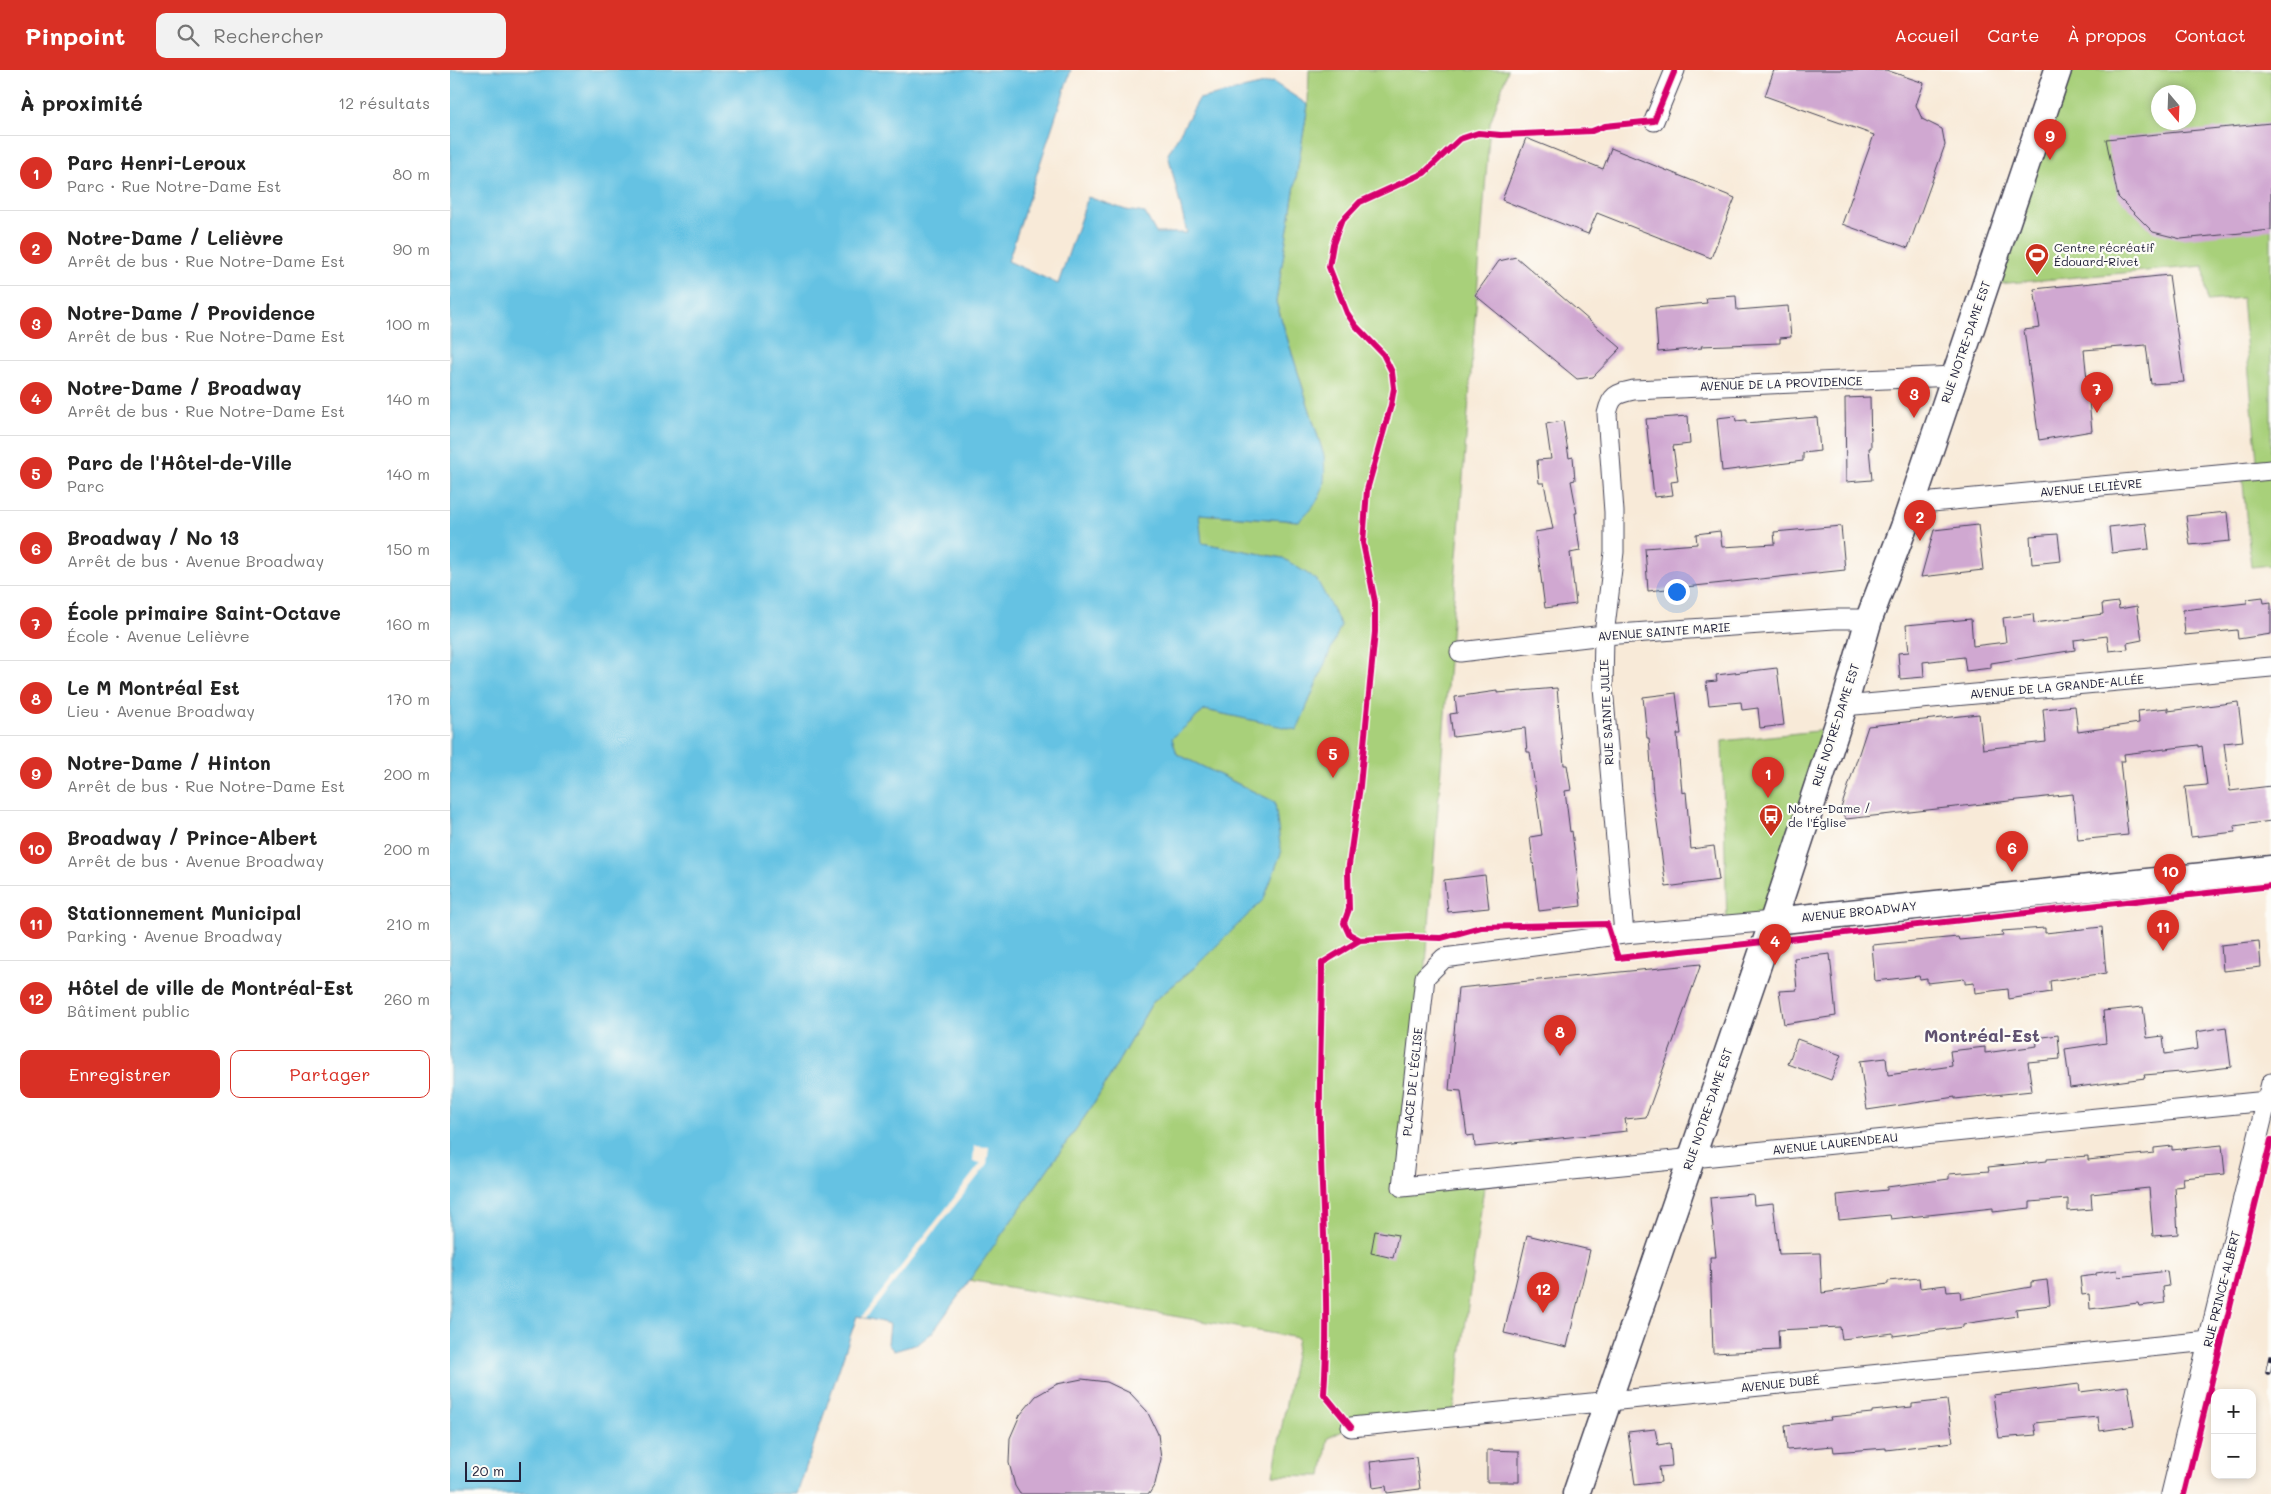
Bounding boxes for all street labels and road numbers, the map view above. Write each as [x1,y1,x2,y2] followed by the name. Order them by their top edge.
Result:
[1937,278,1994,405] street label: RUE NOTRE-DAME EST
[1699,372,1863,394] street label: AVENUE DE LA PROVIDENCE
[2039,475,2143,499] street label: AVENUE LELIÈVRE
[1597,618,1731,644] street label: AVENUE SAINTE MARIE
[1595,659,1617,765] street label: RUE SAINTE JULIE
[1808,661,1863,788] street label: RUE NOTRE-DAME EST
[1969,670,2145,702] street label: AVENUE DE LA GRANDE-ALLÉE
[1800,897,1918,925] street label: AVENUE BROADWAY
[1398,1027,1426,1137] street label: PLACE DE L'ÉGLISE
[1679,1045,1736,1172] street label: RUE NOTRE-DAME EST
[1771,1128,1898,1158] street label: AVENUE LAURENDEAU
[2199,1229,2243,1349] street label: RUE PRINCE-ALBERT
[1740,1371,1820,1395] street label: AVENUE DUBÉ

